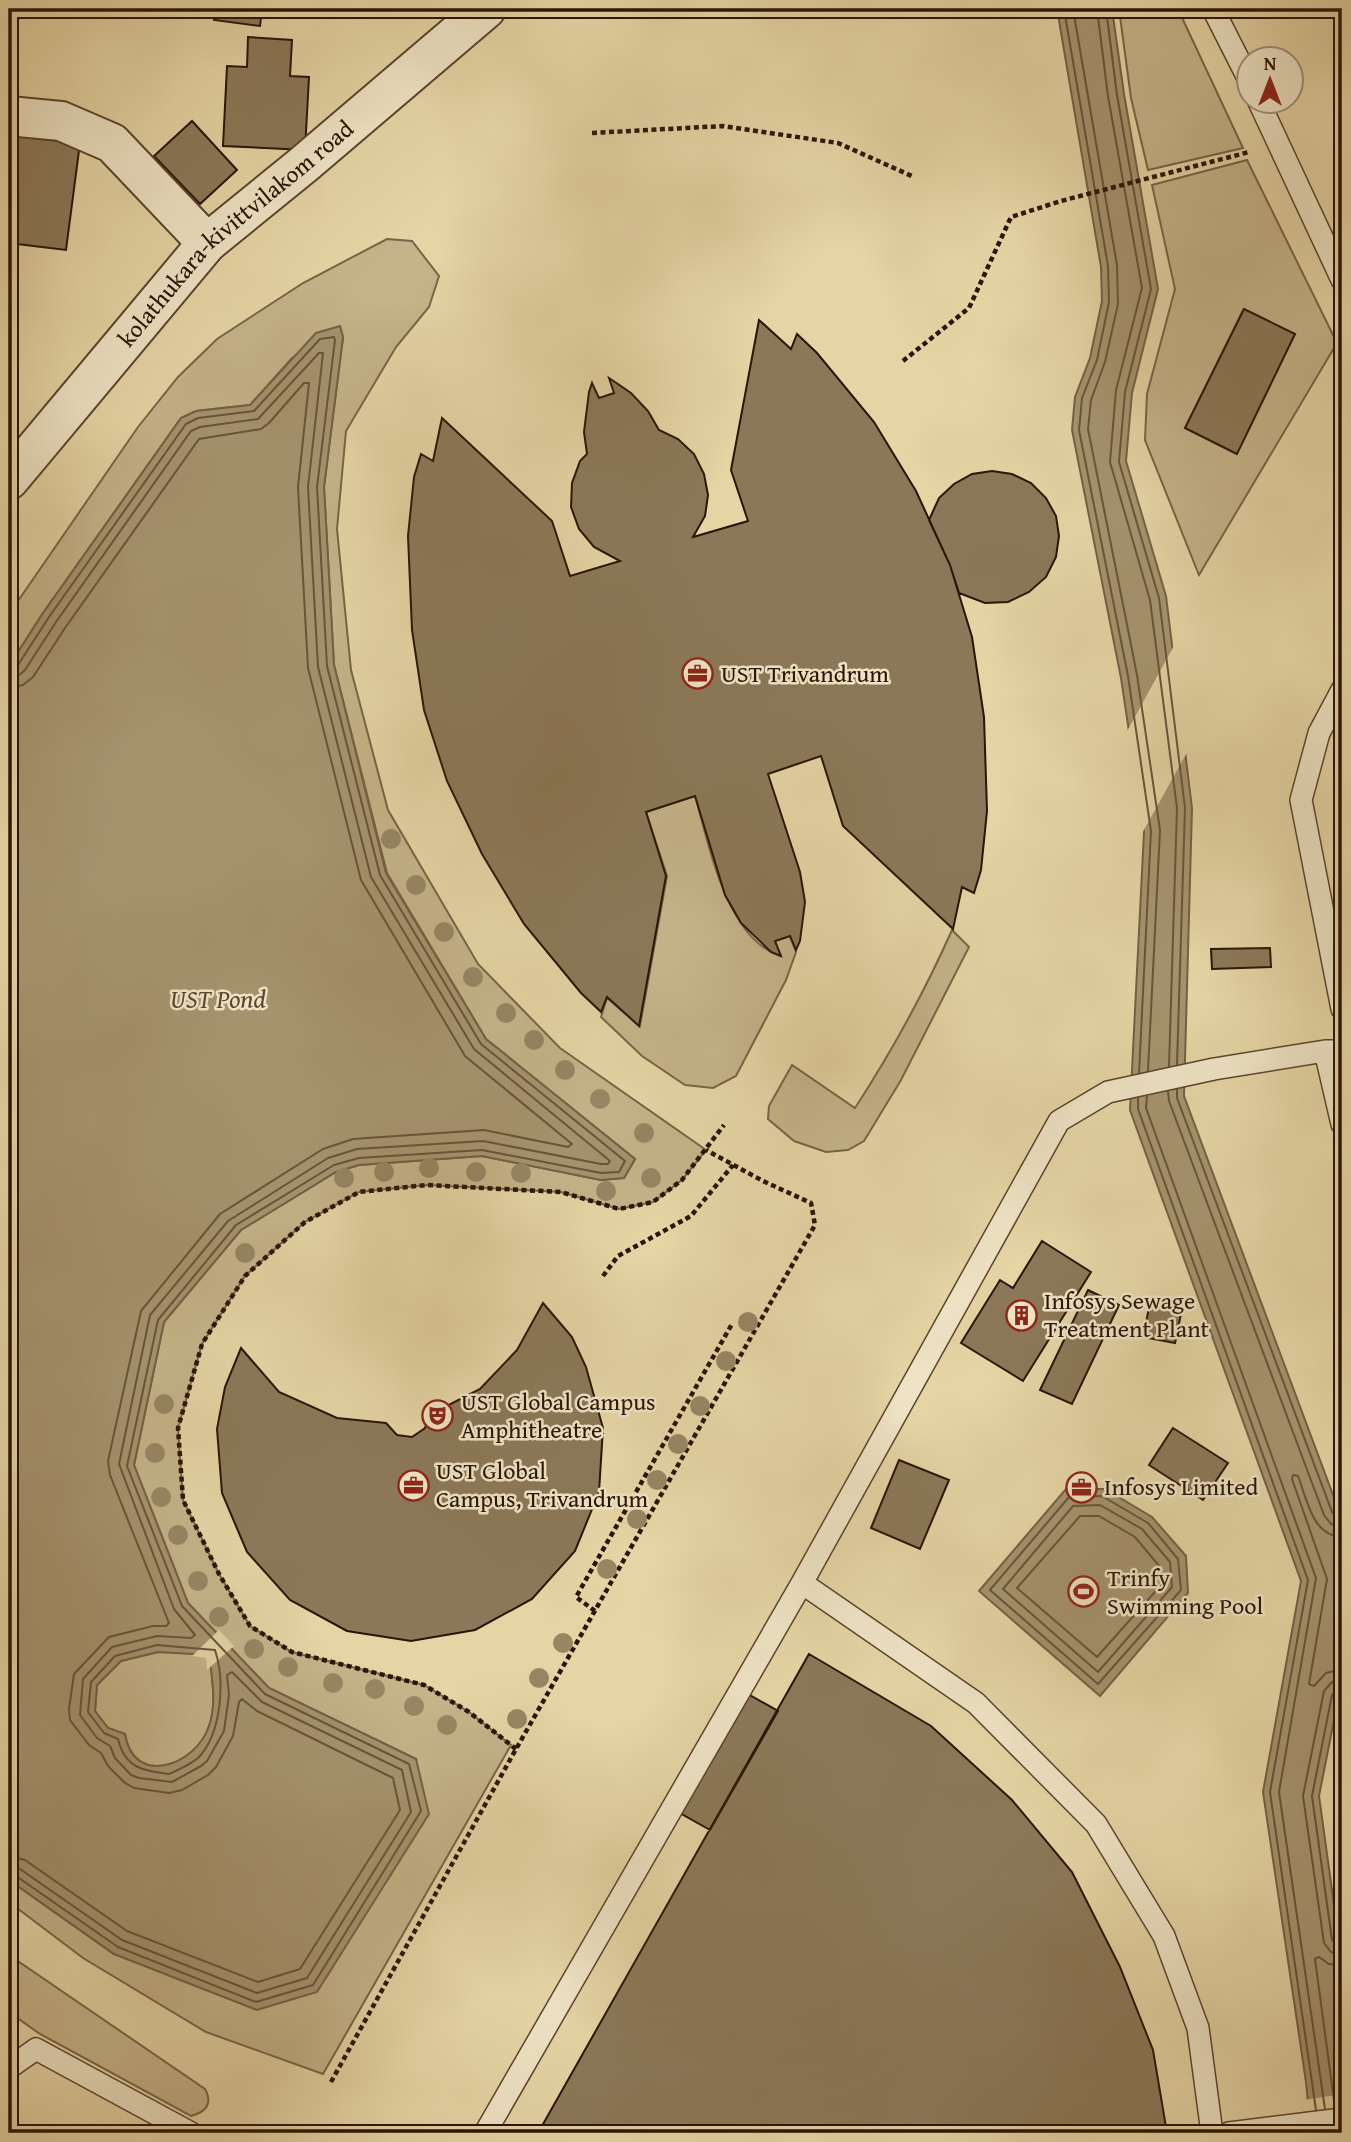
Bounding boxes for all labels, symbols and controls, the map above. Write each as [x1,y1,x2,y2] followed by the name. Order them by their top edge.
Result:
[1236,46,1306,116] north arrow
[1264,49,1277,77] text: N
[109,111,361,354] street label: kolathukara-kivittvilakom road
[721,656,889,691] place label: UST Trivandrum
[681,657,715,691] office icon: UST Trivandrum
[170,979,266,1018] water label: UST Pond
[1044,1283,1210,1346] place label: Infosys Sewage Treatment Plant
[1004,1298,1038,1332] building icon: Infosys Sewage Treatment Plant
[461,1384,656,1447] place label: UST Global Campus Amphitheatre
[421,1399,455,1433] theatre icon: UST Global Campus Amphitheatre
[436,1453,649,1516] place label: UST Global Campus, Trivandrum
[396,1468,430,1502] office icon: UST Global Campus, Trivandrum
[1104,1469,1259,1504] place label: Infosys Limited
[1064,1470,1098,1504] office icon: Infosys Limited
[1107,1560,1264,1623] place label: Trinfy Swimming Pool
[1067,1575,1101,1609] sports icon: Trinfy Swimming Pool

